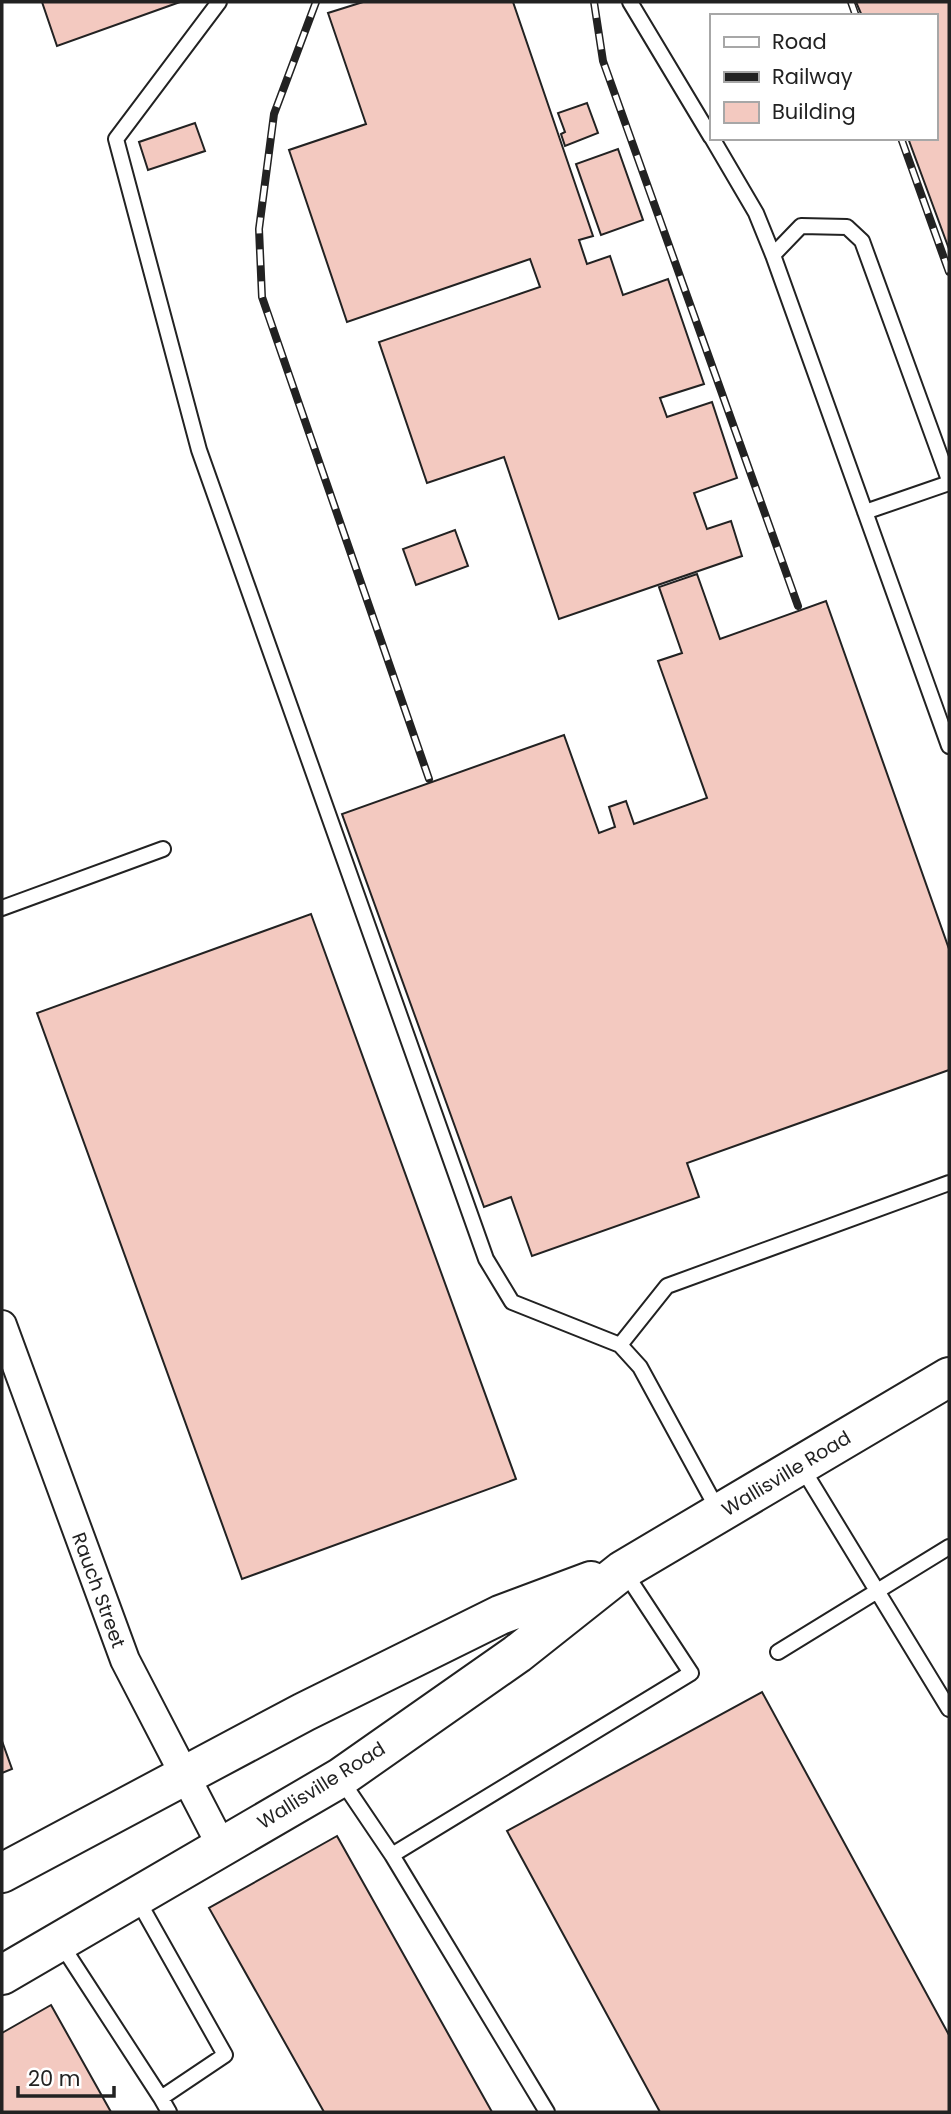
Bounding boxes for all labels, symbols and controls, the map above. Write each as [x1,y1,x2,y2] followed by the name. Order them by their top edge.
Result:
[710,14,937,140] legend
[772,27,827,56] text: Road
[772,62,853,91] text: Railway
[772,97,856,126] text: Building
[717,1424,856,1523] street label: Wallisville Road
[65,1529,132,1652] street label: Rauch Street
[252,1735,390,1836] street label: Wallisville Road
[18,2054,114,2098] scale bar
[28,2064,81,2093] text: 20 m

